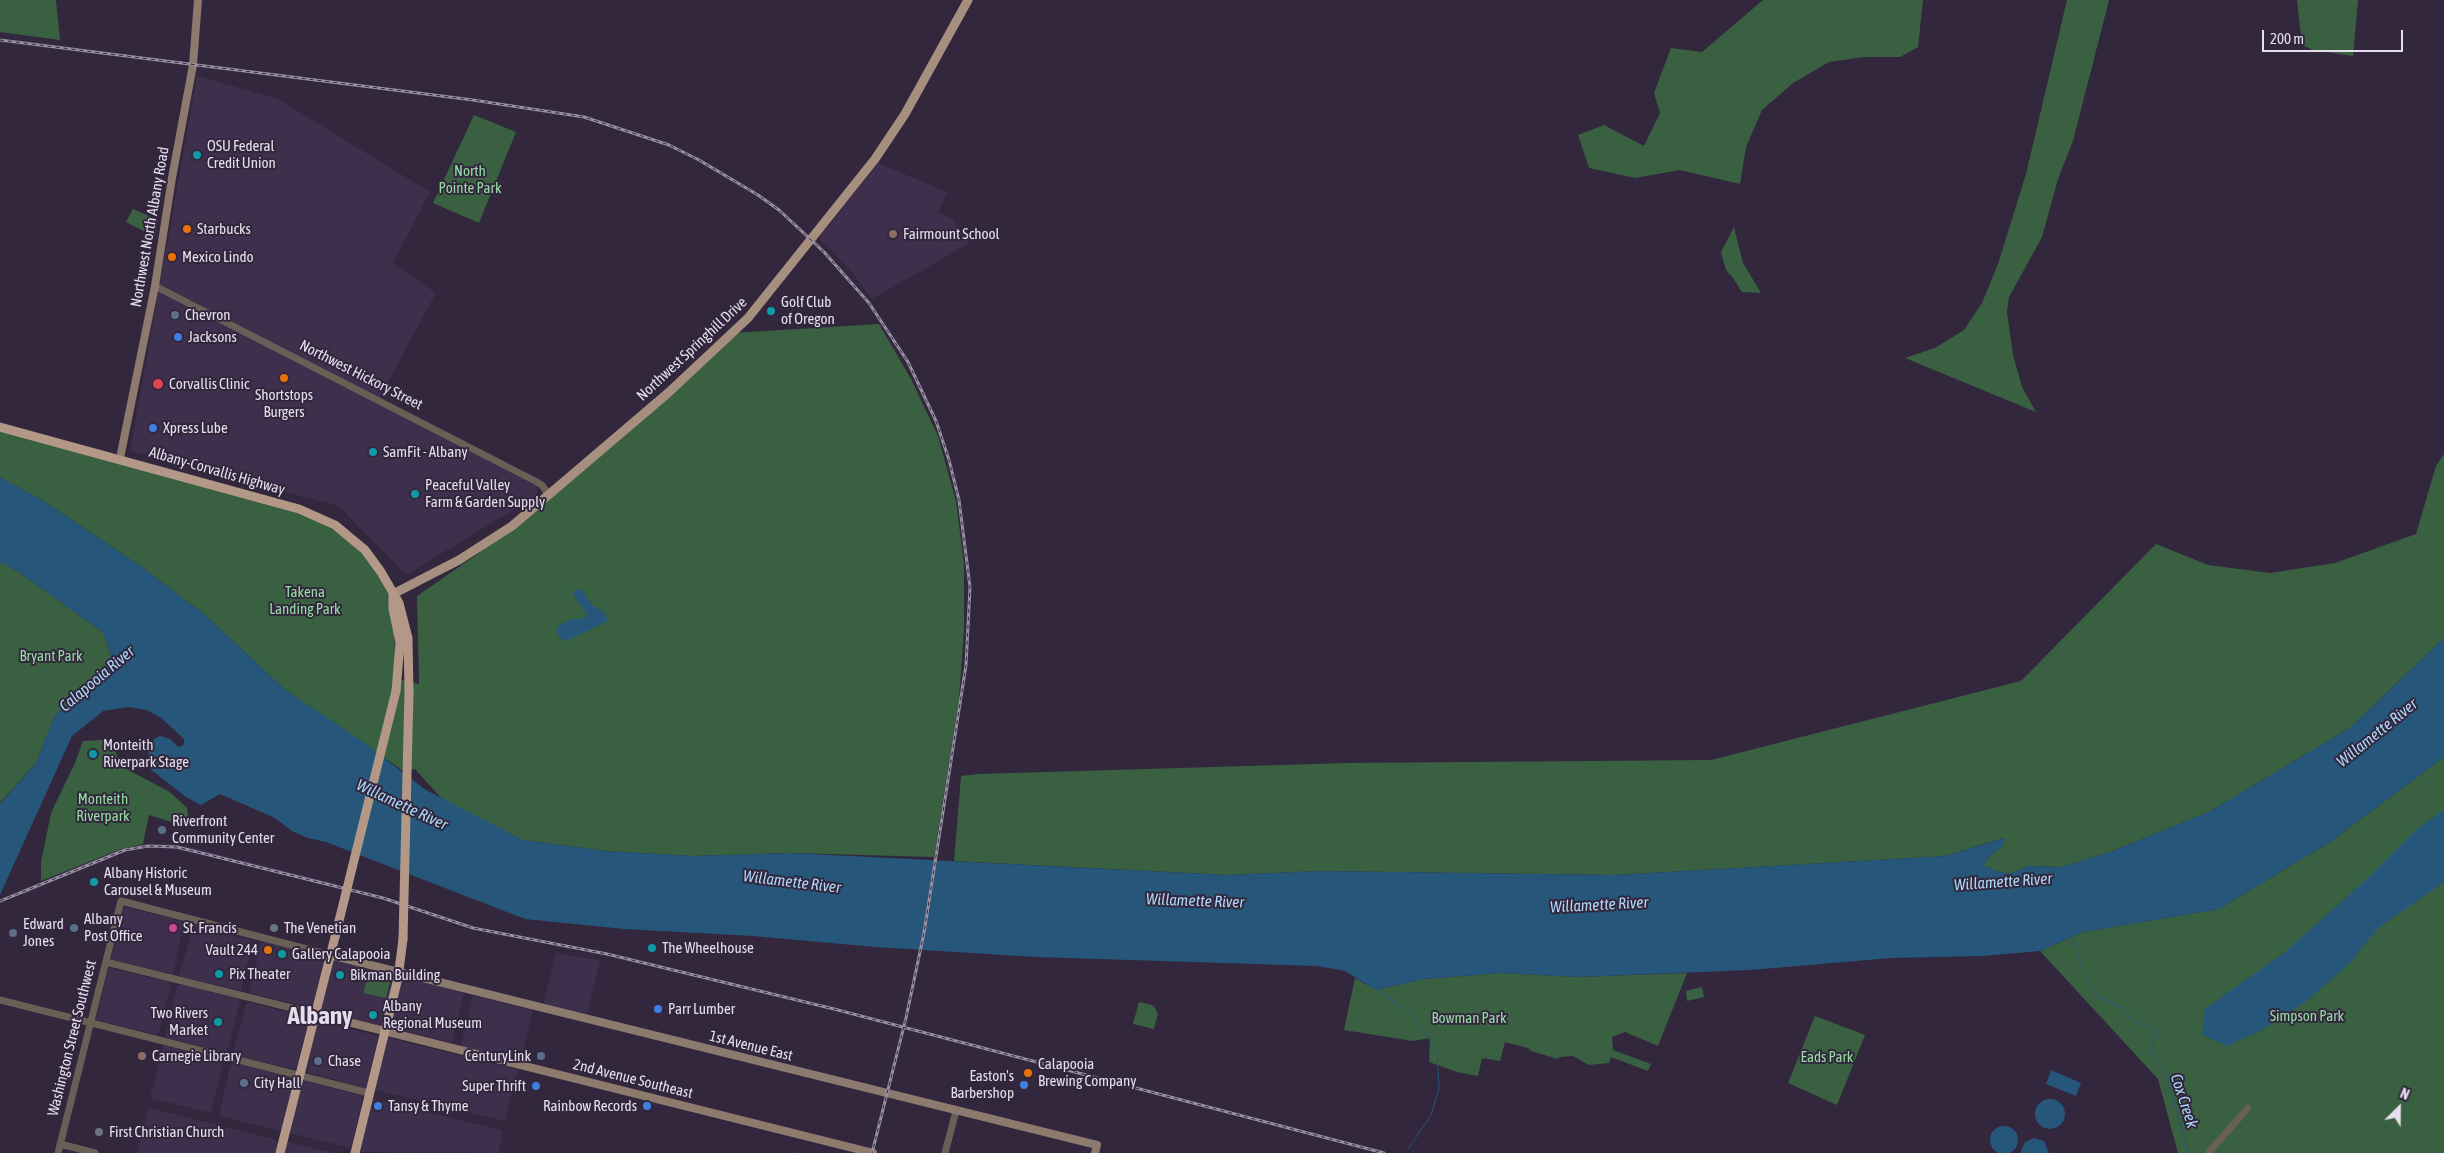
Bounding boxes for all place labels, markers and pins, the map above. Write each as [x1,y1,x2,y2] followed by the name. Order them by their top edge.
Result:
[207,137,276,172] place label: OSU Federal Credit Union
[191,149,203,161] marker: OSU Federal Credit Union
[197,220,251,238] place label: Starbucks
[181,223,193,235] marker: Starbucks
[903,225,1000,243] place label: Fairmount School
[887,228,899,240] marker: Fairmount School
[182,248,254,266] place label: Mexico Lindo
[166,251,178,263] marker: Mexico Lindo
[781,293,835,328] place label: Golf Club of Oregon
[765,305,777,317] marker: Golf Club of Oregon
[185,306,231,324] place label: Chevron
[169,309,181,321] marker: Chevron
[188,328,237,346] place label: Jacksons
[172,331,184,343] marker: Jacksons
[278,372,290,384] marker: Shortstops Burgers
[169,375,249,393] place label: Corvallis Clinic
[151,377,165,391] marker: Corvallis Clinic
[255,386,313,421] place label: Shortstops Burgers
[163,419,228,437] place label: Xpress Lube
[147,422,159,434] marker: Xpress Lube
[383,443,468,461] place label: SamFit - Albany
[367,446,379,458] marker: SamFit - Albany
[425,476,545,511] place label: Peaceful Valley Farm & Garden Supply
[409,488,421,500] marker: Peaceful Valley Farm & Garden Supply
[103,736,189,771] place label: Monteith Riverpark Stage
[87,748,99,760] marker: Monteith Riverpark Stage
[172,812,274,847] place label: Riverfront Community Center
[156,824,168,836] marker: Riverfront Community Center
[104,864,212,899] place label: Albany Historic Carousel & Museum
[88,876,100,888] marker: Albany Historic Carousel & Museum
[84,910,143,945] place label: Albany Post Office
[23,915,64,950] place label: Edward Jones
[183,919,237,937] place label: St. Francis
[284,919,356,937] place label: The Venetian
[68,922,80,934] marker: Albany Post Office
[167,922,179,934] marker: St. Francis
[268,922,280,934] marker: The Venetian
[7,927,19,939] marker: Edward Jones
[662,939,754,957] place label: The Wheelhouse
[205,941,258,959] place label: Vault 244
[646,942,658,954] marker: The Wheelhouse
[262,944,274,956] marker: Vault 244
[292,945,391,963] place label: Gallery Calapooia
[276,948,288,960] marker: Gallery Calapooia
[229,965,290,983] place label: Pix Theater
[350,966,440,984] place label: Bikman Building
[213,968,225,980] marker: Pix Theater
[334,969,346,981] marker: Bikman Building
[383,997,482,1032] place label: Albany Regional Museum
[668,1000,735,1018] place label: Parr Lumber
[652,1003,664,1015] marker: Parr Lumber
[151,1004,208,1039] place label: Two Rivers Market
[367,1009,379,1021] marker: Albany Regional Museum
[212,1016,224,1028] marker: Two Rivers Market
[152,1047,241,1065] place label: Carnegie Library
[465,1047,531,1065] place label: CenturyLink
[136,1050,148,1062] marker: Carnegie Library
[535,1050,547,1062] marker: CenturyLink
[328,1052,361,1070] place label: Chase
[312,1055,324,1067] marker: Chase
[1038,1055,1137,1090] place label: Calapooia Brewing Company
[950,1067,1014,1102] place label: Easton's Barbershop
[1022,1067,1034,1079] marker: Calapooia Brewing Company
[254,1074,300,1092] place label: City Hall
[238,1077,250,1089] marker: City Hall
[462,1077,526,1095] place label: Super Thrift
[1018,1079,1030,1091] marker: Easton's Barbershop
[530,1080,542,1092] marker: Super Thrift
[388,1097,469,1115] place label: Tansy & Thyme
[543,1097,637,1115] place label: Rainbow Records
[372,1100,384,1112] marker: Tansy & Thyme
[641,1100,653,1112] marker: Rainbow Records
[109,1123,224,1141] place label: First Christian Church
[93,1126,105,1138] marker: First Christian Church

